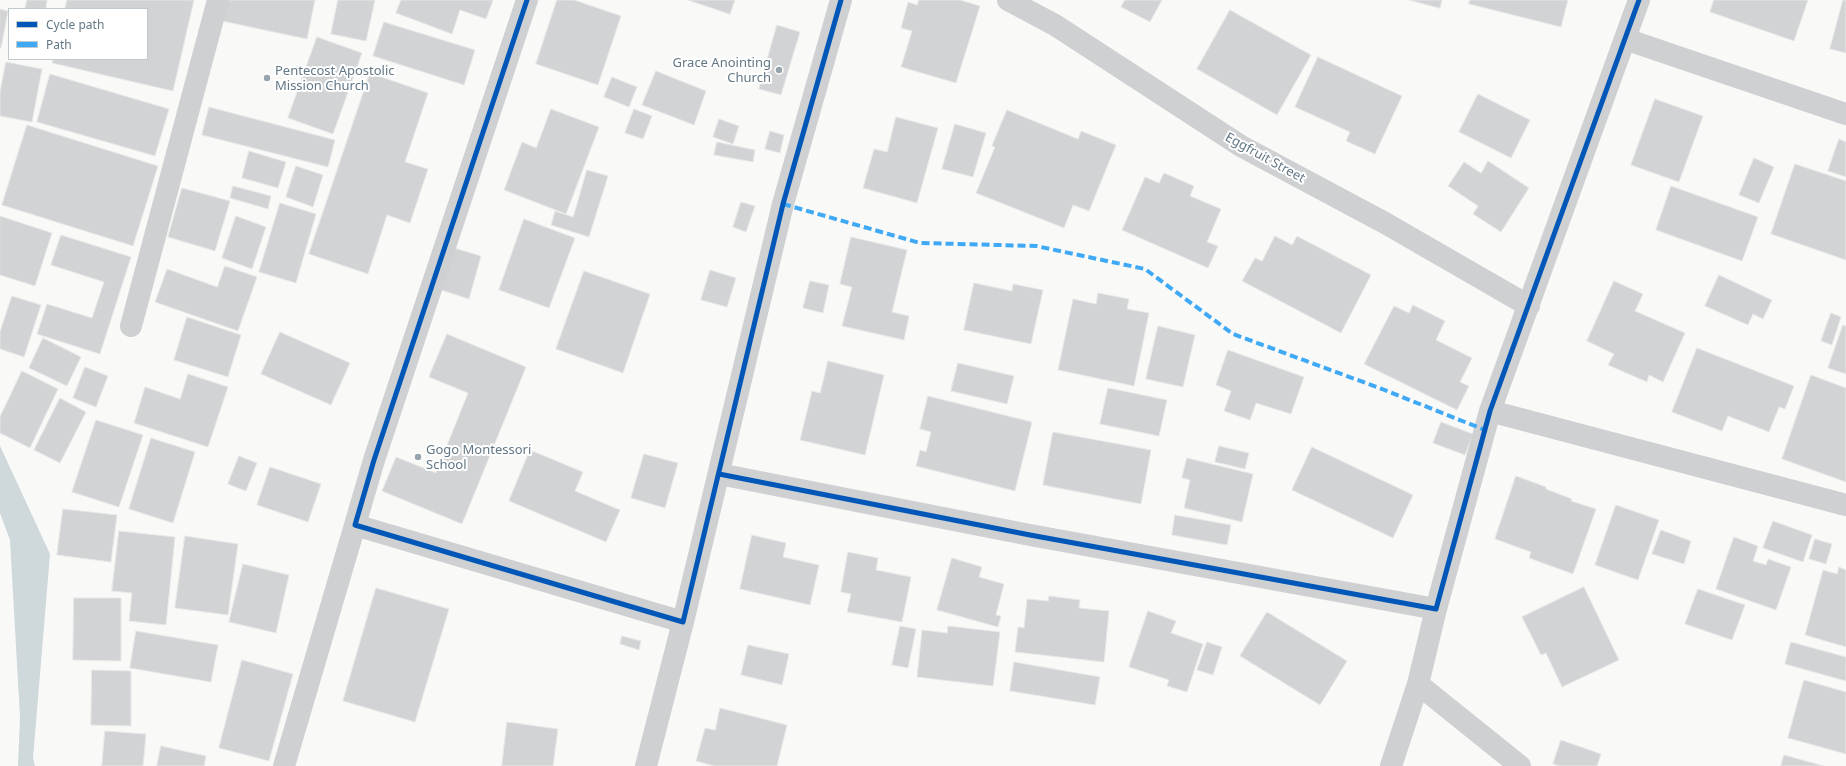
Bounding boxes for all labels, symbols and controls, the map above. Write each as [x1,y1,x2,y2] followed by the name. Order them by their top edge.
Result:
[8,8,148,60] legend
[46,16,104,33] text: Cycle path
[46,36,72,53] text: Path
[673,55,771,86] place label: Grace Anointing Church
[275,63,395,94] place label: Pentecost Apostolic Mission Church
[774,65,784,75] marker: Grace Anointing Church
[262,73,272,83] marker: Pentecost Apostolic Mission Church
[1222,130,1308,186] street label: Eggfruit Street
[426,442,531,473] place label: Gogo Montessori School
[413,452,423,462] marker: Gogo Montessori School

